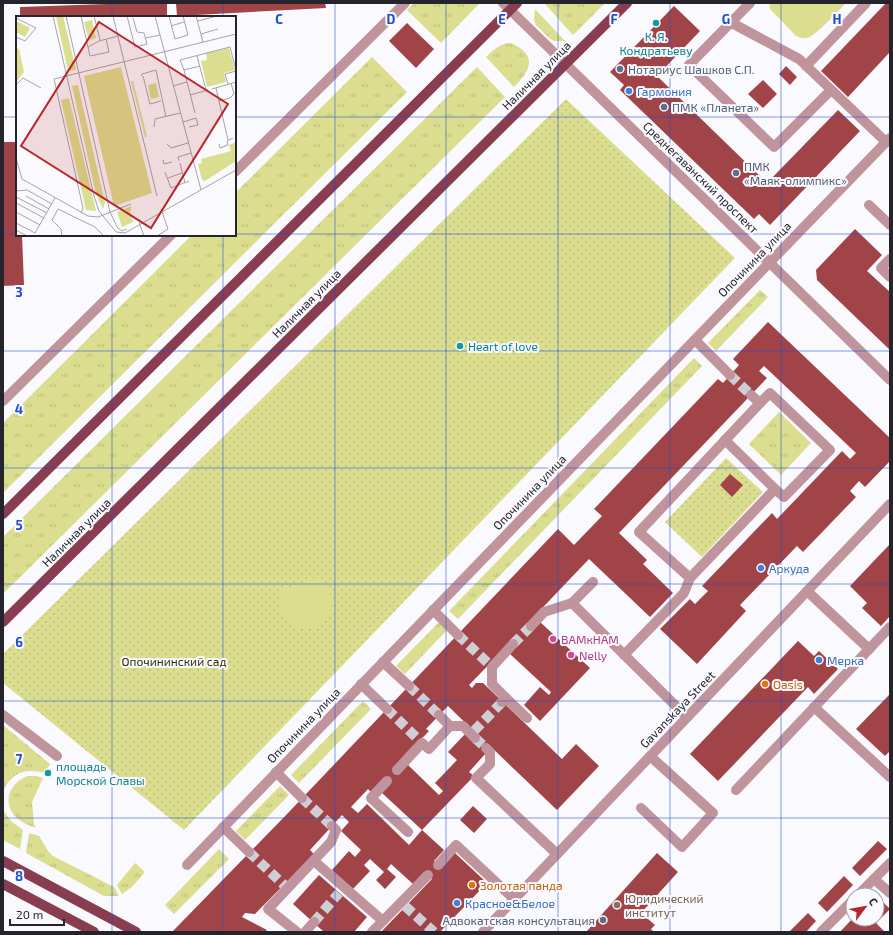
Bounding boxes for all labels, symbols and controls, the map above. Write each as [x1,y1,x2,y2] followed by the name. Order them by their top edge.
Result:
[275,11,283,27] text: C
[387,11,396,27] text: D
[498,11,506,27] text: E
[610,11,618,27] text: F
[722,11,730,27] text: G
[833,11,842,27] text: H
[16,16,236,236] inset map
[651,18,661,28] marker: К. Я. Кондратьеву
[619,29,693,58] place label: К. Я. Кондратьеву
[499,38,574,113] street label: Наличная улица
[628,62,755,77] place label: Нотариус Шашков С.П.
[615,64,625,74] marker: Нотариус Шашков С.П.
[637,84,692,98] place label: Гармония
[624,86,634,96] marker: Гармония
[672,100,759,114] place label: ПМК «Планета»
[659,102,669,112] marker: ПМК «Планета»
[641,118,762,236] street label: Среднегаванский проспект
[744,159,847,187] place label: ПМК «Маяк-олимпикс»
[731,168,741,178] marker: ПМК «Маяк-олимпикс»
[715,219,794,300] street label: Опочинина улица
[269,266,344,341] street label: Наличная улица
[15,284,23,300] text: 3
[468,339,538,353] place label: Heart of love
[455,341,465,351] marker: Heart of love
[15,401,23,417] text: 4
[490,452,569,533] street label: Опочинина улица
[39,495,114,570] street label: Наличная улица
[15,517,23,533] text: 5
[769,561,809,576] place label: Аркуда
[756,563,766,573] marker: Аркуда
[561,632,619,646] place label: ВАМкНАМ
[15,634,23,650] text: 6
[548,634,558,644] marker: ВАМкНАМ
[579,648,608,662] place label: Nelly
[566,650,576,660] marker: Nelly
[827,653,864,667] place label: Мерка
[122,654,226,668] park label: Опочининский сад
[814,655,824,665] marker: Мерка
[637,667,718,750] street label: Gavanskaya Street
[773,677,803,691] place label: Oasis
[760,679,770,689] marker: Oasis
[264,685,343,766] street label: Опочинина улица
[16,751,23,767] text: 7
[56,759,145,787] place label: площадь Морской Славы
[43,768,53,778] marker: площадь Морской Славы
[15,868,23,884] text: 8
[480,878,563,892] place label: Золотая панда
[467,880,477,890] marker: Золотая панда
[845,887,885,927] north arrow
[625,891,704,920] place label: Юридический институт
[867,895,881,908] text: С
[465,896,555,910] place label: Красное&Белое
[452,898,462,908] marker: Красное&Белое
[612,900,622,910] marker: Юридический институт
[10,901,64,927] scale bar
[16,907,43,921] text: 20 m
[443,913,595,928] place label: Адвокатская консультация
[598,915,608,925] marker: Адвокатская консультация

